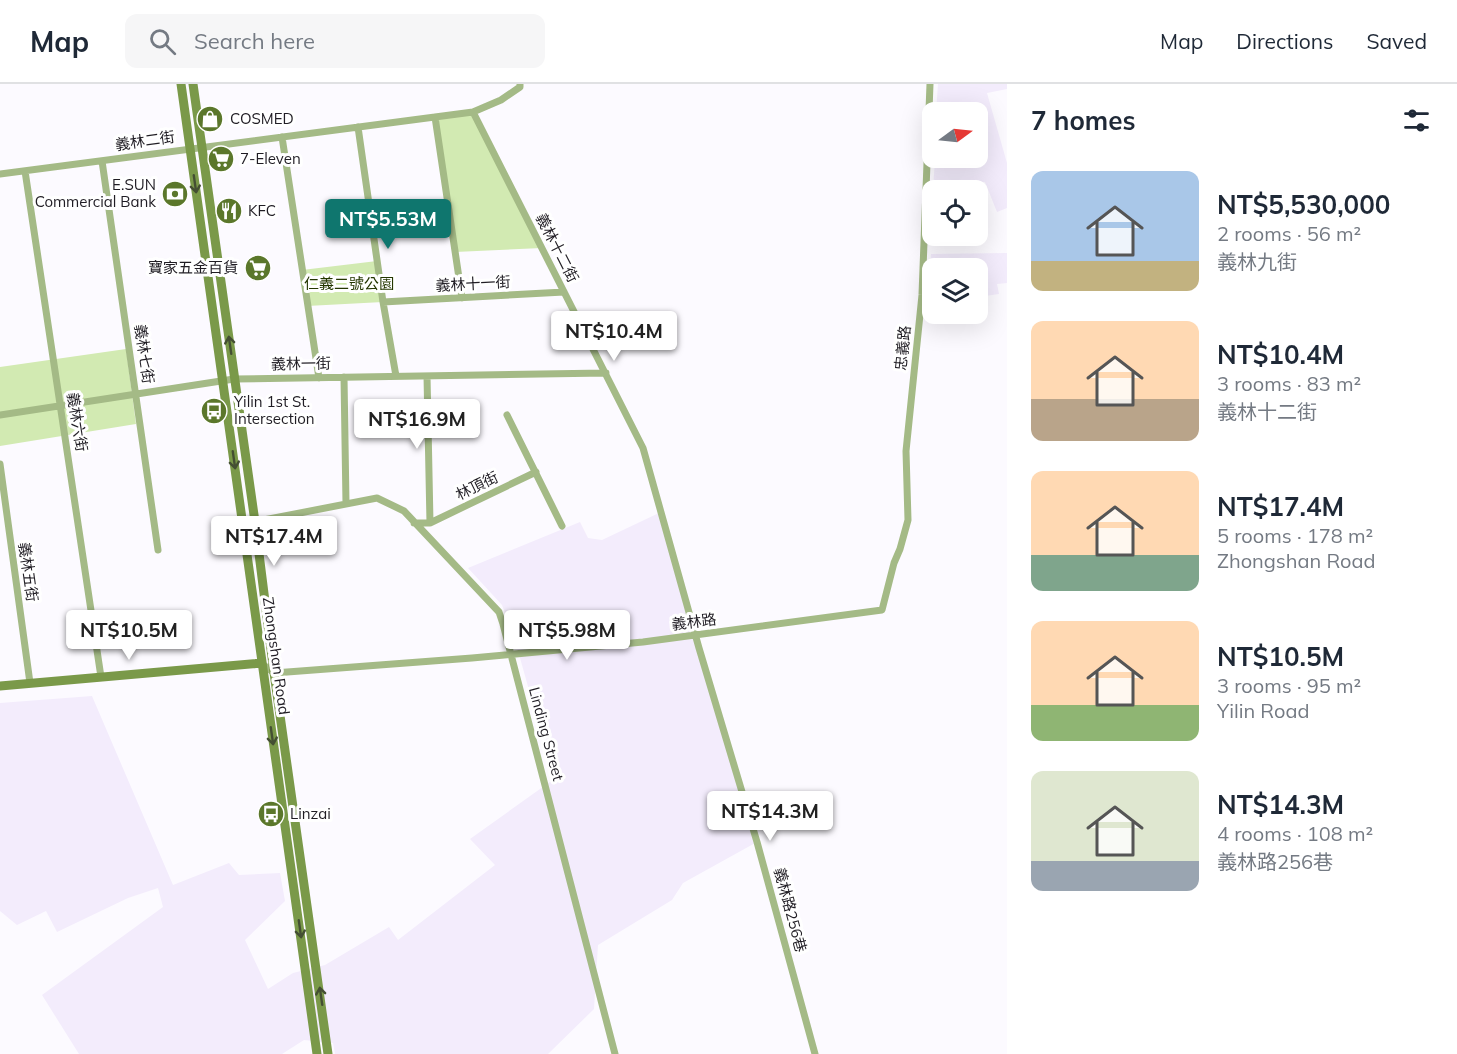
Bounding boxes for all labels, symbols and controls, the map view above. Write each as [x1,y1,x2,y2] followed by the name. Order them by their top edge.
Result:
[125,14,545,68] search box
[30,24,89,59] text: Map
[146,25,179,58] icon: search
[194,27,315,55] text: Search here
[1160,28,1203,54] text: Map
[1236,28,1333,54] text: Directions
[1366,28,1427,54] text: Saved
[922,102,988,168] north arrow
[922,102,988,324] map controls
[195,104,225,134] shop icon: COSMED
[1031,104,1135,137] text: 7 homes
[1400,104,1433,137] icon: filters
[230,109,294,128] place label: COSMED
[114,127,176,154] street label: 義林二街
[206,144,236,174] supermarket icon: 7-Eleven
[240,149,301,168] place label: 7-Eleven
[190,173,201,193] one-way arrow
[35,175,156,211] place label: E.SUN Commercial Bank
[160,179,190,209] bank icon: E.SUN Commercial Bank
[922,180,988,246] button: locate
[1217,188,1390,221] text: NT$5,530,000
[1079,195,1151,267] icon: home
[214,196,244,226] restaurant icon: KFC
[326,199,450,250] pin: NT$5.53M
[248,201,276,220] place label: KFC
[339,206,437,231] text: NT$5.53M
[532,210,583,286] street label: 義林十二街
[1217,221,1361,246] text: 2 rooms · 56 m²
[1217,249,1297,274] text: 義林九街
[243,253,273,283] supermarket icon: 寶家五金百貨
[148,258,238,277] place label: 寶家五金百貨
[922,258,988,324] button: layers
[435,272,511,295] street label: 義林十一街
[304,274,394,293] park label: 仁義二號公園
[552,311,676,362] pin: NT$10.4M
[565,318,663,343] text: NT$10.4M
[131,323,158,385] street label: 義林七街
[891,325,914,371] street label: 忠義路
[224,336,235,356] one-way arrow
[1217,338,1344,371] text: NT$10.4M
[1079,345,1151,417] icon: home
[271,353,331,374] street label: 義林一街
[1217,371,1361,396] text: 3 rooms · 83 m²
[63,391,92,453] street label: 義林六街
[233,392,315,428] place label: Yilin 1st St. Intersection
[199,396,229,426] bus stop icon: Yilin 1st St. Intersection
[355,399,479,450] pin: NT$16.9M
[1217,399,1317,424] text: 義林十二街
[368,406,466,431] text: NT$16.9M
[228,449,239,469] one-way arrow
[452,467,501,504] street label: 林頂街
[1217,490,1344,523] text: NT$17.4M
[1079,495,1151,567] icon: home
[212,516,336,567] pin: NT$17.4M
[225,523,323,548] text: NT$17.4M
[1217,523,1373,548] text: 5 rooms · 178 m²
[15,541,42,603] street label: 義林五街
[1217,548,1375,573] text: Zhongshan Road
[259,596,294,716] street label: Zhongshan Road
[670,609,717,634] street label: 義林路
[67,610,191,661] pin: NT$10.5M
[505,610,629,661] pin: NT$5.98M
[80,617,178,642] text: NT$10.5M
[518,617,616,642] text: NT$5.98M
[1217,640,1344,673] text: NT$10.5M
[1079,645,1151,717] icon: home
[1217,673,1361,698] text: 3 rooms · 95 m²
[525,685,568,783] street label: Linding Street
[1217,698,1309,723] text: Yilin Road
[267,726,278,746] one-way arrow
[1217,788,1344,821] text: NT$14.3M
[708,791,832,842] pin: NT$14.3M
[1079,795,1151,867] icon: home
[721,798,819,823] text: NT$14.3M
[256,799,286,829] bus stop icon: Linzai
[290,804,331,823] place label: Linzai
[1217,821,1373,846] text: 4 rooms · 108 m²
[1217,849,1333,874] text: 義林路256巷
[770,865,811,954] street label: 義林路256巷
[295,919,306,939] one-way arrow
[315,987,326,1006] one-way arrow

